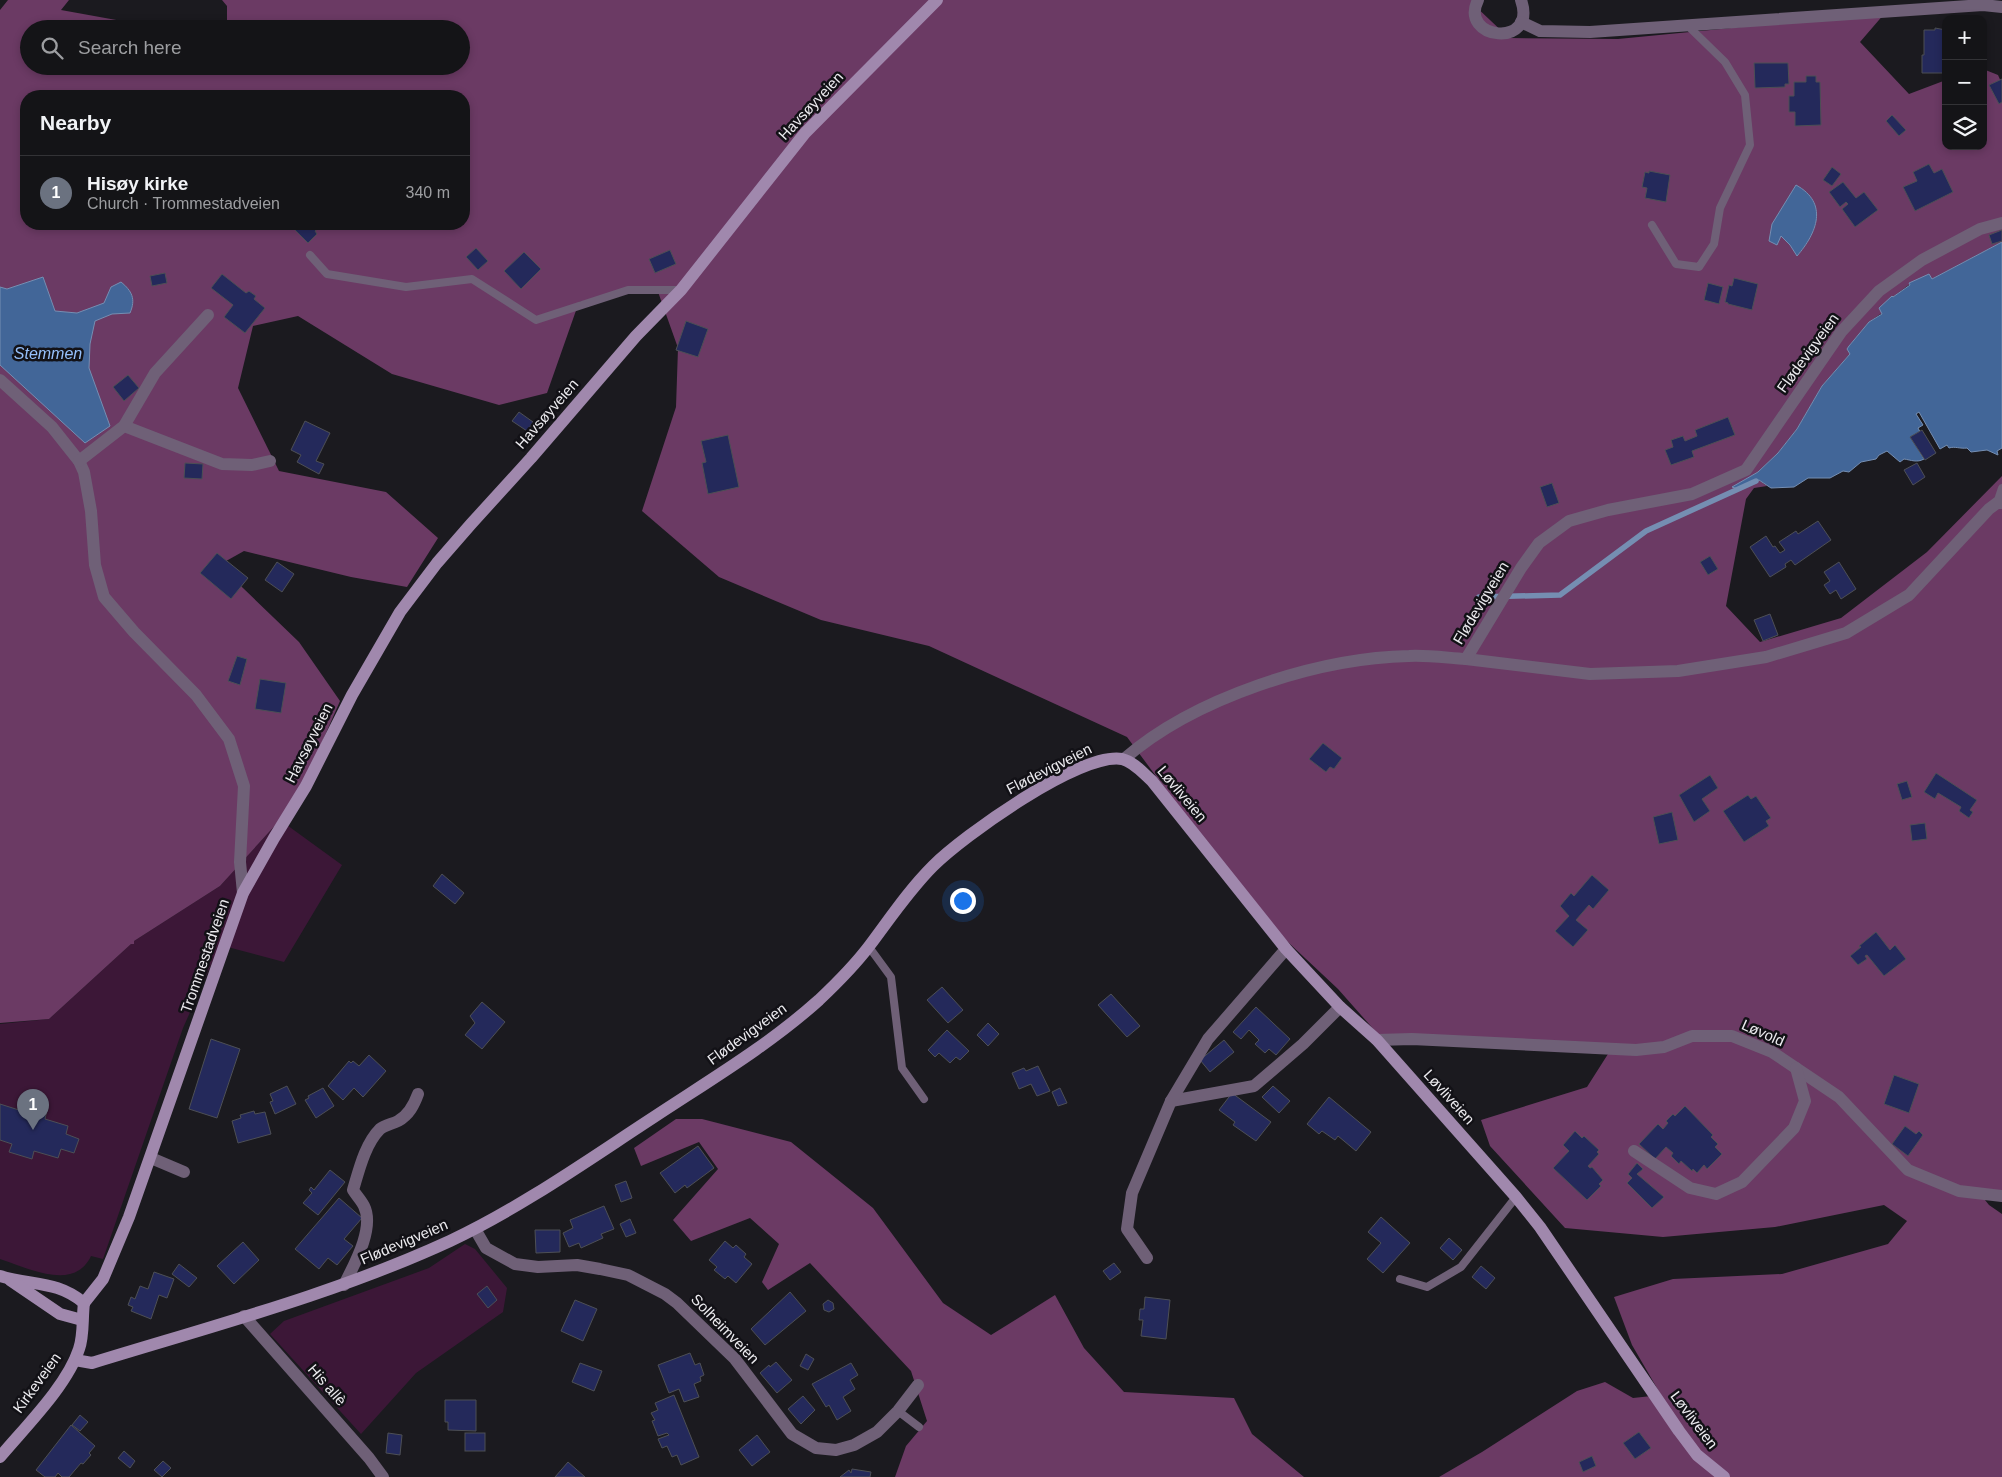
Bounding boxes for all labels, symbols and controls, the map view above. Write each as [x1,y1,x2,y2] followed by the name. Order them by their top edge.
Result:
[1942,15,1987,150] map controls
[1942,15,1987,60] button: +
[20,20,470,75] search box
[38,34,66,62] icon: search
[78,37,182,58] text: Search here
[1942,60,1987,105] button: −
[775,68,846,143] street label: Havsøyveien
[1942,105,1987,150] button: layers
[40,111,111,134] text: Nearby
[87,173,188,194] text: Hisøy kirke
[52,184,60,201] text: 1
[406,184,450,201] text: 340 m
[87,195,280,212] text: Church · Trommestadveien
[1773,310,1842,395] street label: Flødevigveien
[14,345,82,362] water label: Stemmen
[512,375,581,452] street label: Havsøyveien
[1449,558,1512,647] street label: Flødevigveien
[281,700,336,785] street label: Havsøyveien
[1003,740,1094,797] street label: Flødevigveien
[1154,762,1211,825] street label: Løvliveien
[950,888,976,914] your location
[177,897,232,1015] street label: Trommestadveien
[704,999,789,1068] street label: Flødevigveien
[1739,1016,1787,1049] street label: Løvold
[1420,1066,1478,1127] street label: Løvliveien
[17,1089,49,1130] pin: 1
[358,1215,450,1268] street label: Flødevigveien
[688,1290,763,1367] street label: Solheimveien
[9,1349,64,1416] street label: Kirkeveien
[305,1361,350,1409] street label: His allè
[1667,1388,1722,1452] street label: Løvliveien

